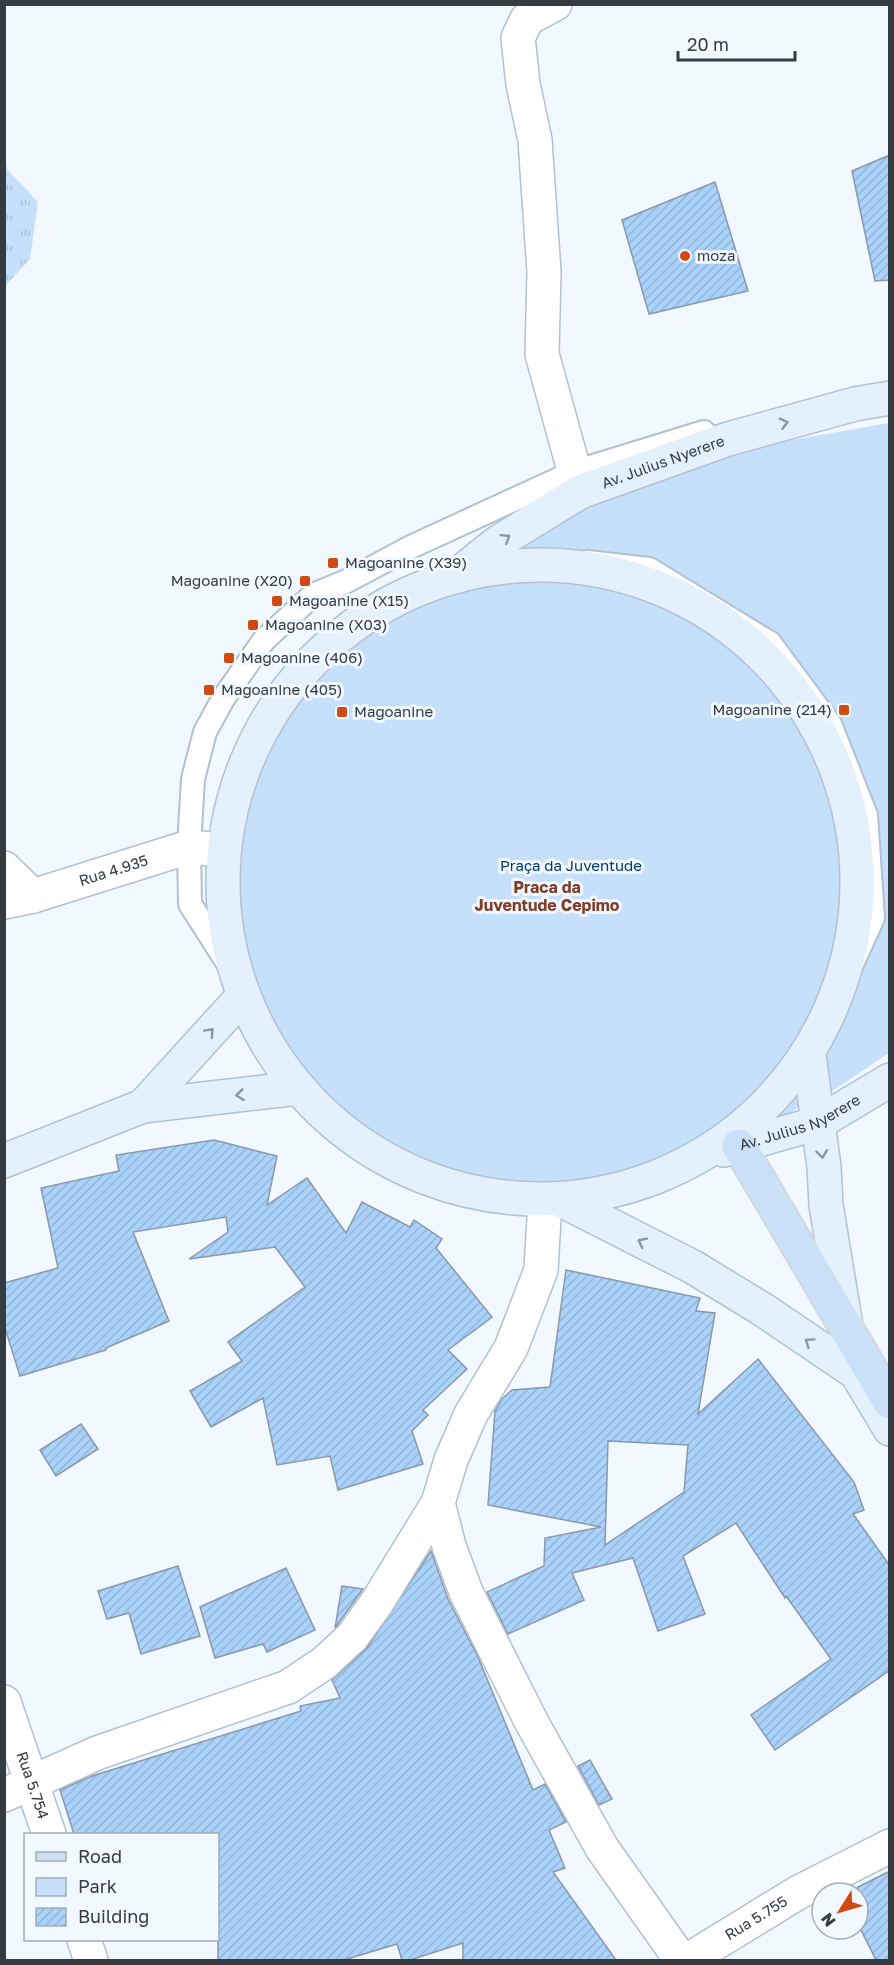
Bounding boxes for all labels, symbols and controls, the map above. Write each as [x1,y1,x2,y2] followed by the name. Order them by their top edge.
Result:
[678,24,795,62] scale bar
[687,33,729,55] text: 20 m
[697,246,735,264] place label: moza
[678,249,692,263] marker: moza
[778,418,789,430] one-way arrow
[599,431,727,491] street label: Av. Julius Nyerere
[500,533,510,545] one-way arrow
[345,553,467,571] place label: Magoanine (X39)
[326,556,340,570] marker: Magoanine (X39)
[171,571,293,589] place label: Magoanine (X20)
[298,574,312,588] marker: Magoanine (X20)
[289,591,409,609] place label: Magoanine (X15)
[270,594,284,608] marker: Magoanine (X15)
[265,615,387,633] place label: Magoanine (X03)
[246,618,260,632] marker: Magoanine (X03)
[241,648,363,666] place label: Magoanine (406)
[222,651,236,665] marker: Magoanine (406)
[221,680,343,698] place label: Magoanine (405)
[202,683,216,697] marker: Magoanine (405)
[712,700,832,718] place label: Magoanine (214)
[354,702,434,720] place label: Magoanine
[837,703,851,717] marker: Magoanine (214)
[335,705,349,719] marker: Magoanine
[76,850,150,889] street label: Rua 4.935
[500,856,642,874] park label: Praça da Juventude
[475,877,620,915] district label: Praca da Juventude Cepimo
[203,1028,214,1039] one-way arrow
[236,1088,245,1100] one-way arrow
[737,1090,863,1153] street label: Av. Julius Nyerere
[816,1150,828,1159] one-way arrow
[638,1237,649,1249] one-way arrow
[805,1338,816,1349] one-way arrow
[13,1749,53,1821] street label: Rua 5.754
[24,1833,219,1941] legend
[78,1845,122,1867] text: Road
[78,1875,117,1897] text: Park
[810,1881,870,1941] north arrow
[721,1891,790,1943] street label: Rua 5.755
[78,1905,149,1927] text: Building
[816,1909,840,1931] text: N

